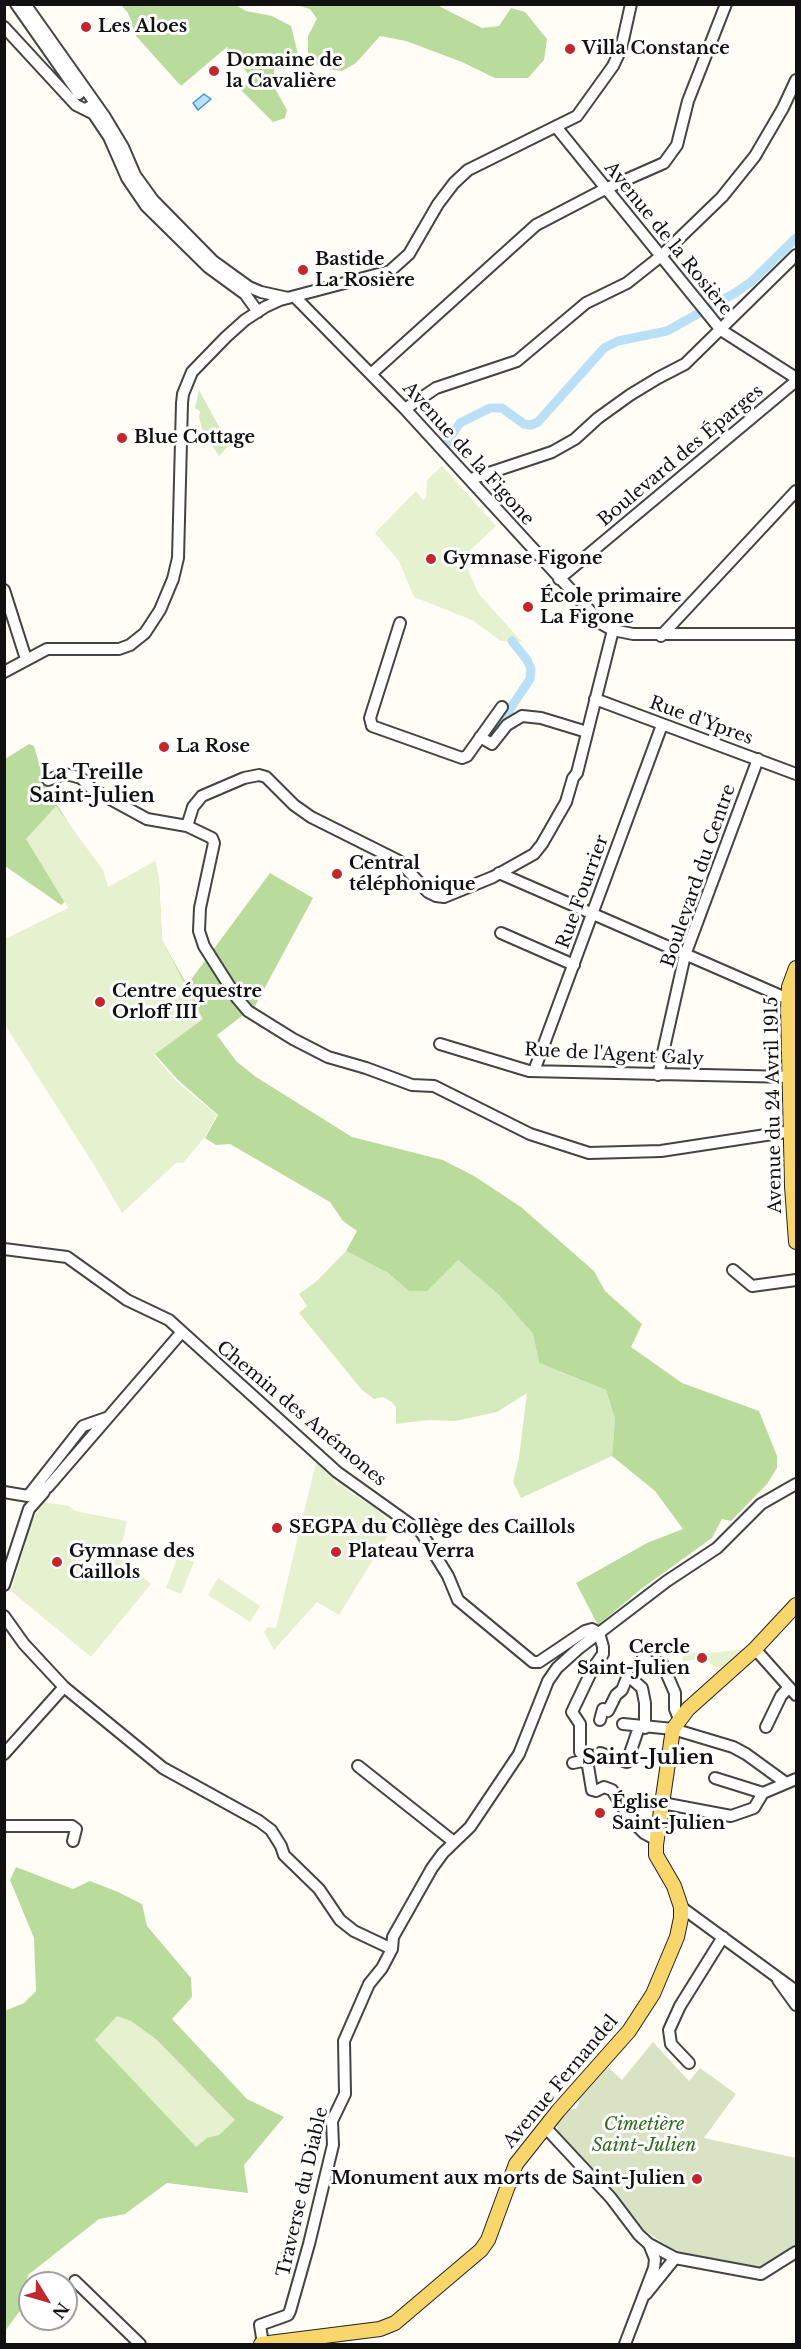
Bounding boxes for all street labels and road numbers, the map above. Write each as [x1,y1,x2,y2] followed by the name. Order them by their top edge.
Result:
[599,158,737,320] street label: Avenue de la Rosière
[398,378,538,530] street label: Avenue de la Figone
[594,381,768,531] street label: Boulevard des Éparges
[646,692,756,750] street label: Rue d'Ypres
[658,782,740,970] street label: Boulevard du Centre
[552,832,614,952] street label: Rue Fourrier
[761,996,787,1214] street label: Avenue du 24 Avril 1915
[524,1040,704,1070] street label: Rue de l'Agent Galy
[212,1337,390,1491] street label: Chemin des Anémones
[499,2011,623,2153] street label: Avenue Fernandel
[273,2105,333,2279] street label: Traverse du Diable

